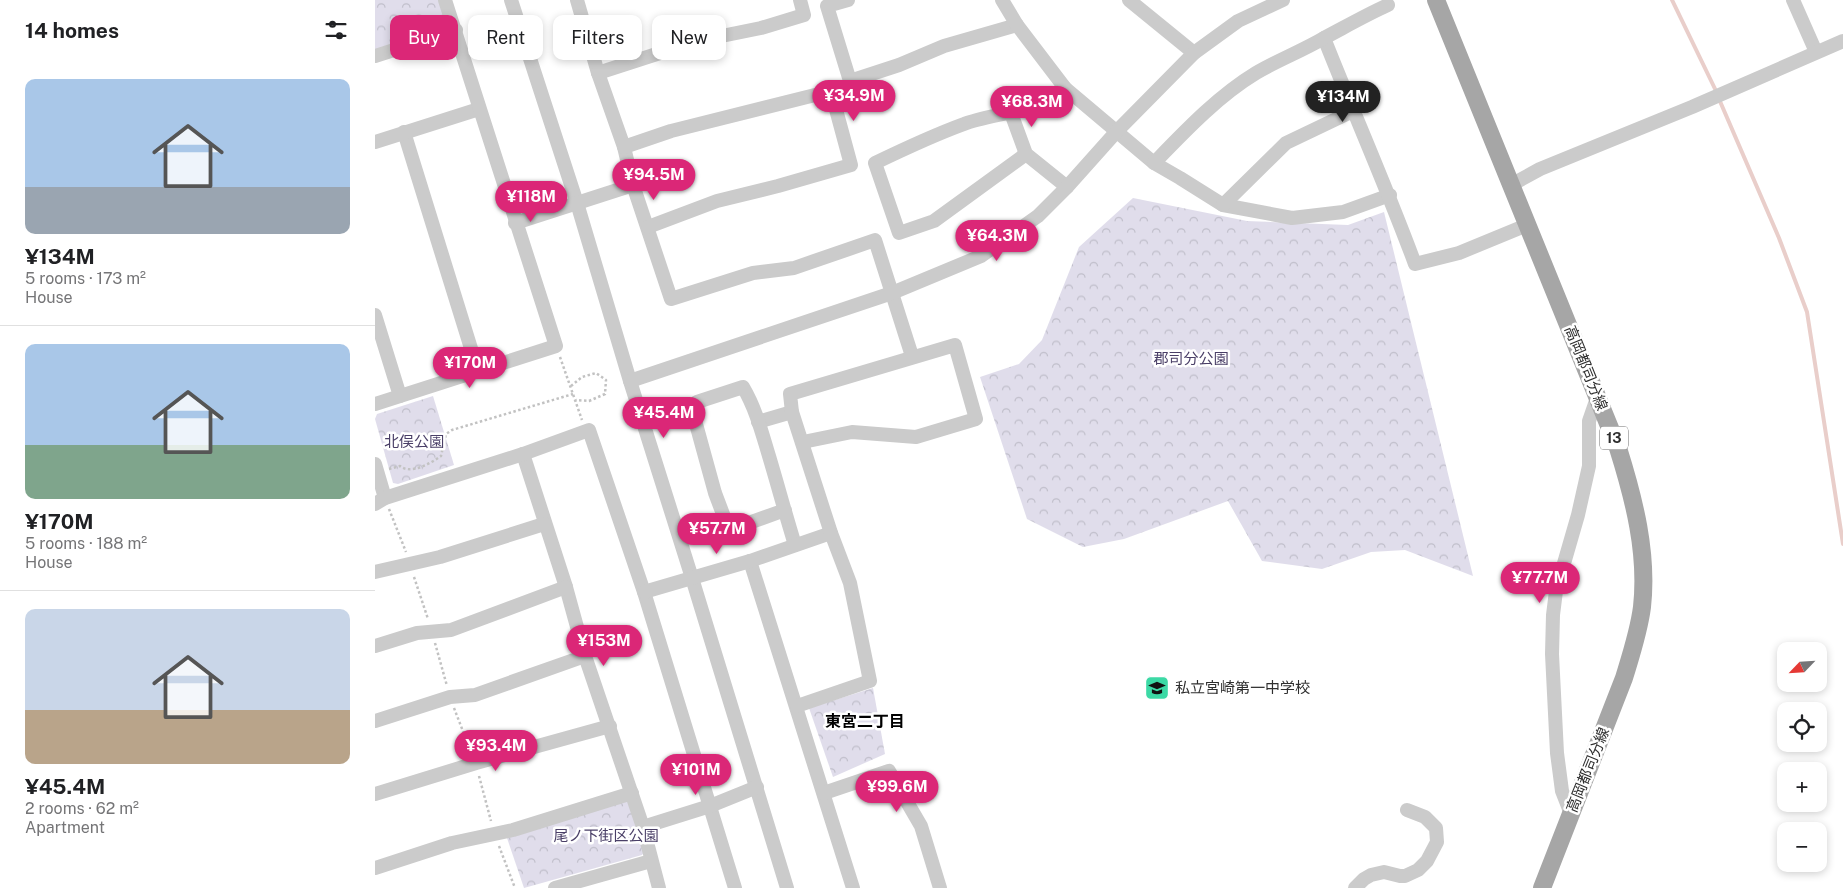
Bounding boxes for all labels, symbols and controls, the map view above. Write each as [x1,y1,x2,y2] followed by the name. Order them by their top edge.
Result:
[390,15,458,60] chip: Buy
[468,15,543,60] chip: Rent
[553,15,642,60] chip: Filters
[652,15,726,60] chip: New
[322,16,350,44] icon: filters
[25,18,119,43] text: 14 homes
[813,80,895,122] pin: ¥34.9M
[1308,80,1378,123] pin: ¥134M
[823,86,885,105] text: ¥34.9M
[991,86,1073,128] pin: ¥68.3M
[1316,87,1370,106] text: ¥134M
[1001,92,1063,111] text: ¥68.3M
[143,111,233,201] icon: home
[613,158,695,201] pin: ¥94.5M
[623,165,685,184] text: ¥94.5M
[496,180,566,223] pin: ¥118M
[506,187,556,206] text: ¥118M
[956,220,1038,262] pin: ¥64.3M
[966,226,1028,245] text: ¥64.3M
[25,244,95,269] text: ¥134M
[25,269,146,288] text: 5 rooms · 173 m²
[25,288,73,307] text: House
[1562,323,1611,413] street label: 高岡都司分線
[435,346,505,389] pin: ¥170M
[1153,350,1229,367] park label: 郡司分公園
[444,353,496,372] text: ¥170M
[143,377,233,467] icon: home
[623,396,705,439] pin: ¥45.4M
[633,403,695,422] text: ¥45.4M
[1600,426,1628,449] road number: 13
[384,433,444,450] park label: 北俣公園
[25,509,94,534] text: ¥170M
[676,512,758,555] pin: ¥57.7M
[688,519,746,538] text: ¥57.7M
[25,534,147,553] text: 5 rooms · 188 m²
[25,553,73,572] text: House
[1499,562,1581,604] pin: ¥77.7M
[1512,568,1568,587] text: ¥77.7M
[569,624,639,667] pin: ¥153M
[577,631,631,650] text: ¥153M
[143,642,233,732] icon: home
[1777,642,1827,692] north arrow
[1777,642,1827,872] map controls
[1144,675,1170,701] school or university icon: 私立宮崎第一中学校
[1175,679,1310,696] place label: 私立宮崎第一中学校
[1777,702,1827,752] button: locate
[825,712,905,731] district label: 東宮二丁目
[1563,725,1612,815] street label: 高岡都司分線
[455,730,537,772] pin: ¥93.4M
[465,736,527,755] text: ¥93.4M
[661,754,731,796] pin: ¥101M
[671,760,721,779] text: ¥101M
[1777,762,1827,812] button: +
[856,770,938,813] pin: ¥99.6M
[25,774,105,799] text: ¥45.4M
[866,777,928,796] text: ¥99.6M
[25,799,139,818] text: 2 rooms · 62 m²
[25,818,105,837] text: Apartment
[1777,822,1827,872] button: −
[553,827,659,844] park label: 尾ノ下街区公園

